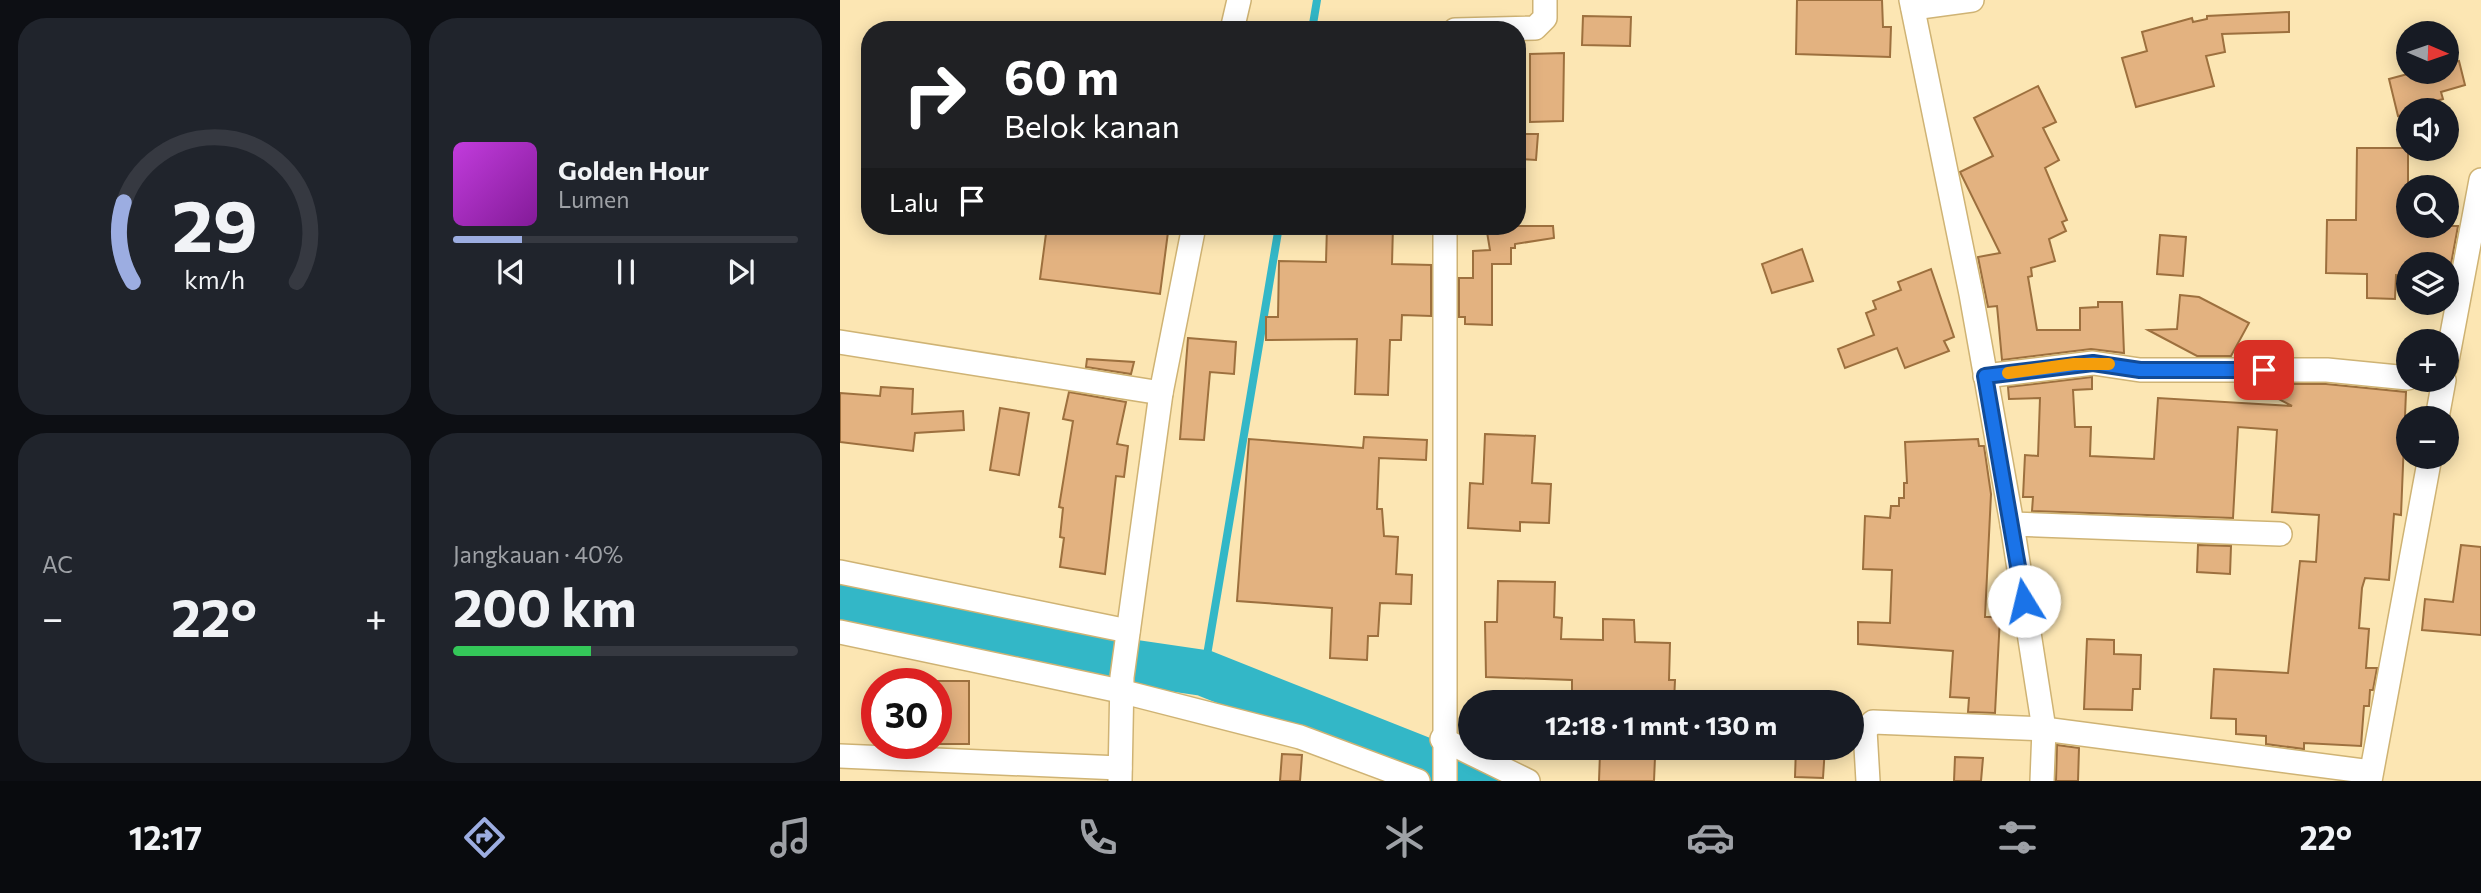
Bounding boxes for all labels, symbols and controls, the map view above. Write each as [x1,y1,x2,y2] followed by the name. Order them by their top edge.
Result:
[2396,21,2459,84] north arrow
[2396,21,2459,469] map controls
[1004,45,1119,105] text: 60 m
[889,49,980,140] icon: right
[2396,98,2459,161] button: sound
[1004,105,1180,145] text: Belok kanan
[558,154,709,185] text: Golden Hour
[2396,175,2459,238] button: search
[172,179,257,268] text: 29
[953,182,991,220] icon: arrive
[558,185,629,213] text: Lumen
[889,186,939,217] text: Lalu
[2396,252,2459,315] button: layers
[492,253,530,291] icon: previous
[607,253,645,291] icon: pause
[722,253,760,291] icon: next
[184,264,245,294] text: km/h
[2396,329,2459,392] button: +
[2234,340,2294,400] pin
[2245,351,2283,389] icon: arrive
[2396,406,2459,469] button: −
[453,540,623,568] text: Jangkauan · 40%
[42,550,73,578] text: AC
[1987,564,2061,638] position arrow
[453,574,637,638] text: 200 km
[171,584,257,648] text: 22°
[42,593,64,640] text: −
[365,593,387,640] text: +
[861,668,952,759] speed limit sign: 30
[1545,709,1777,740] text: 12:18 · 1 mnt · 130 m
[460,813,509,862] icon: directions
[766,813,815,862] icon: music
[1073,813,1122,862] icon: phone
[1380,813,1429,862] icon: climate
[1686,813,1735,862] icon: car
[1993,813,2042,862] icon: filters
[129,817,202,857] text: 12:17
[2299,817,2352,857] text: 22°

